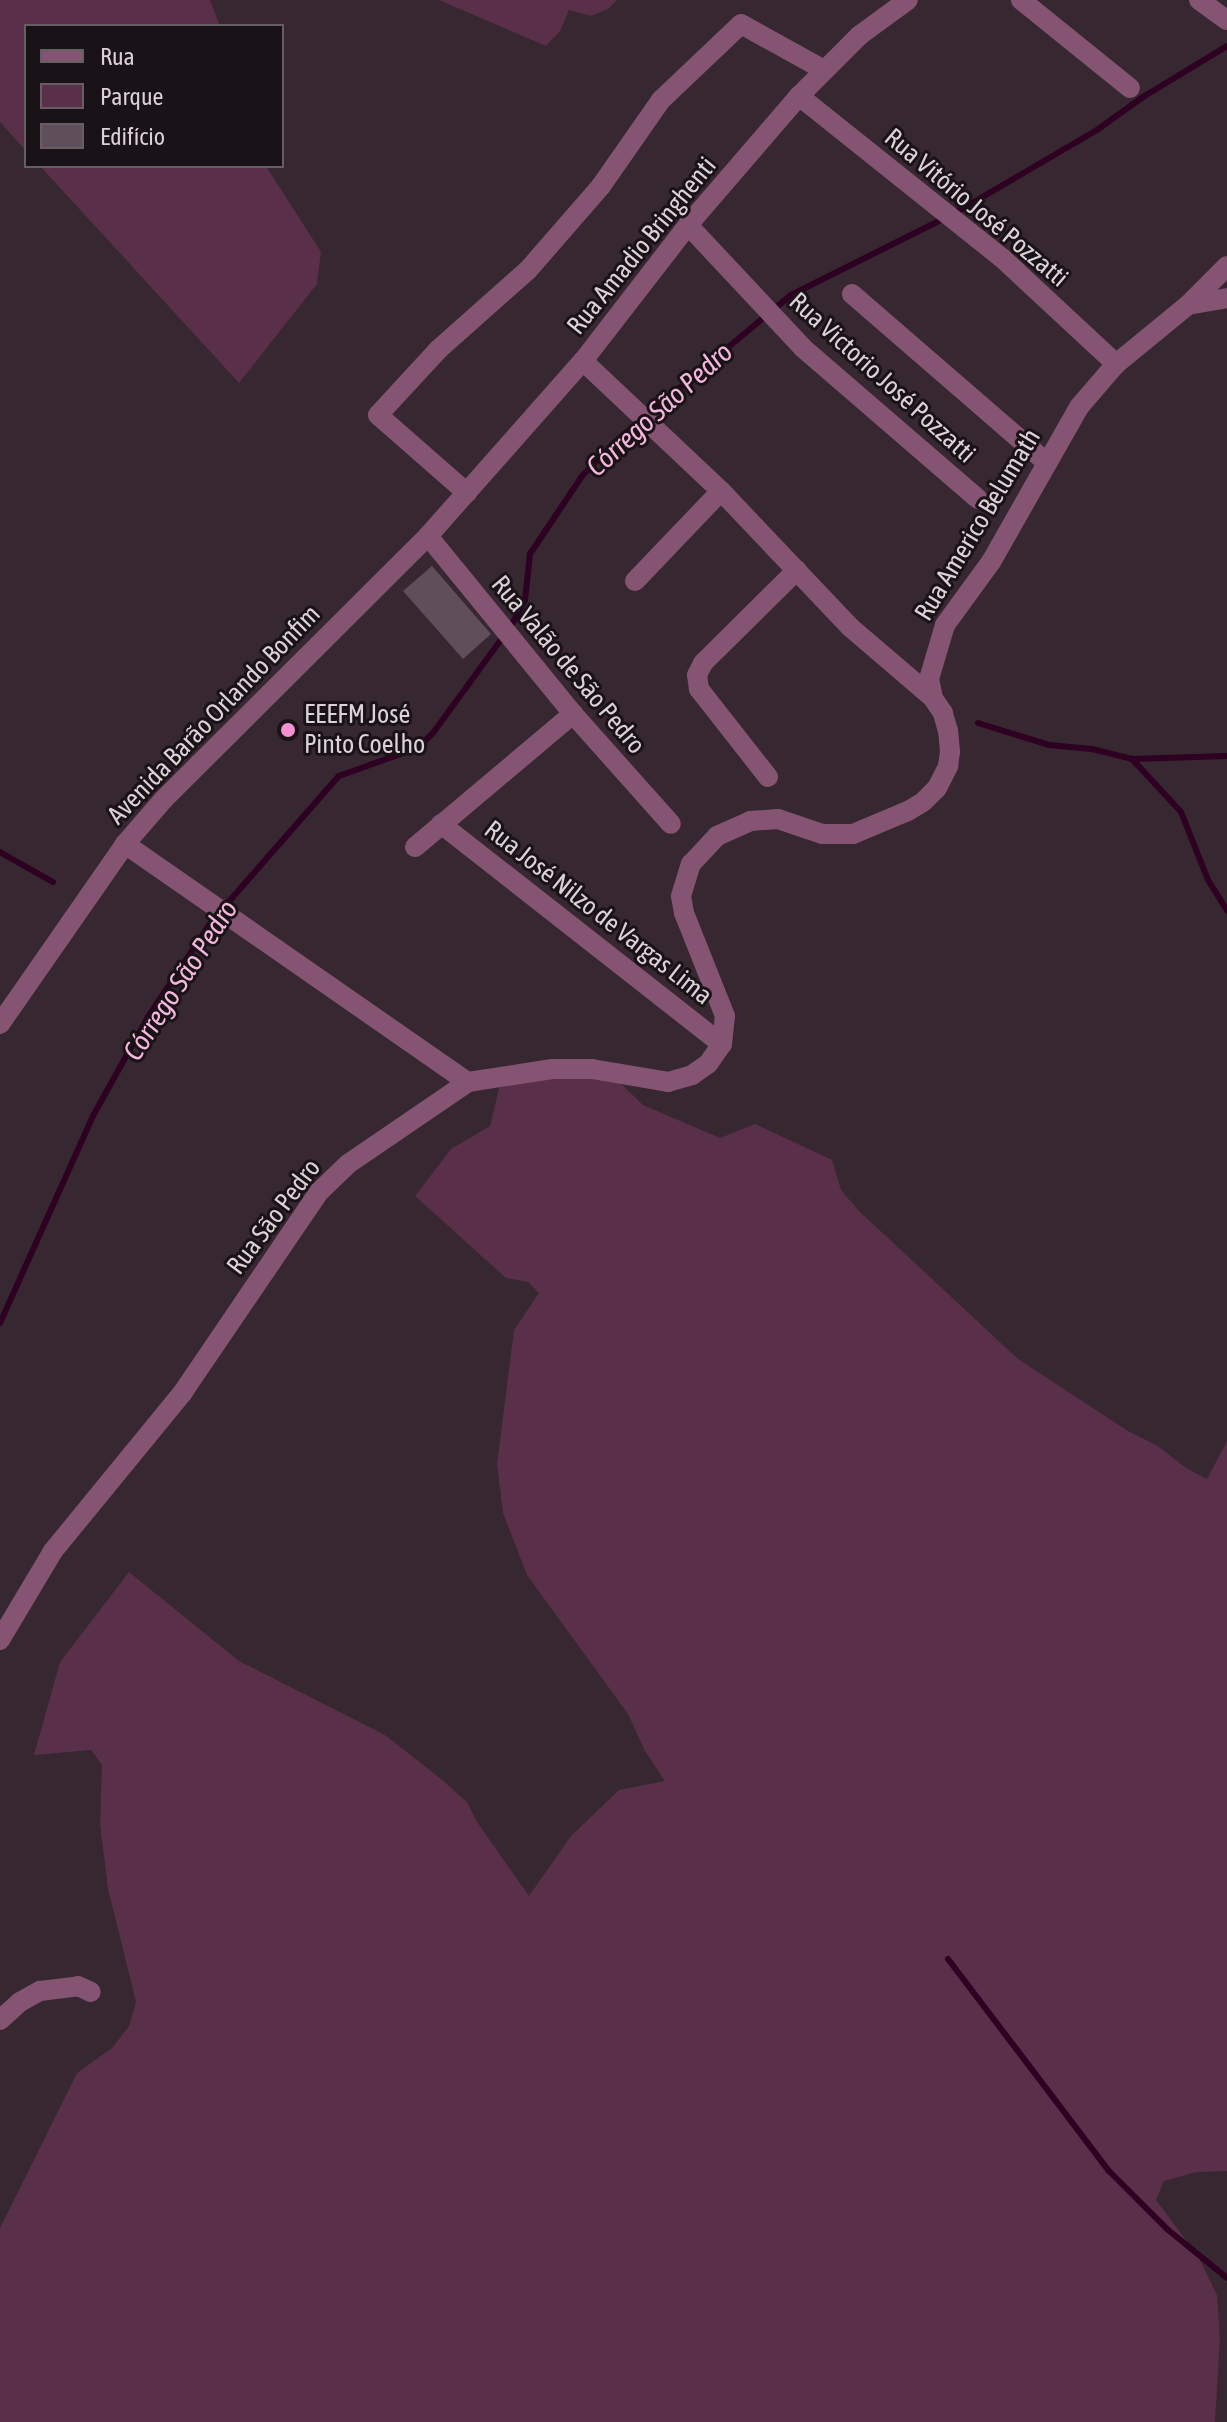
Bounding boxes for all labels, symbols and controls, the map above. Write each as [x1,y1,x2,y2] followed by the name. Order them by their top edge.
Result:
[24,24,284,168] legend
[100,43,135,70] text: Rua
[100,83,163,110] text: Parque
[878,122,1074,294] street label: Rua Vitório José Pozzatti
[100,123,165,150] text: Edifício
[561,151,723,341] street label: Rua Amadio Bringhenti
[782,286,982,470] street label: Rua Victorio José Pozzatti
[579,335,739,483] water label: Córrego São Pedro
[908,424,1048,626] street label: Rua Americo Belumath
[484,570,652,760] street label: Rua Valão de São Pedro
[101,599,327,831] street label: Avenida Barão Orlando Bonfim
[304,699,425,760] place label: EEEFM José Pinto Coelho
[279,721,297,739] marker: EEEFM José Pinto Coelho
[478,814,718,1012] street label: Rua José Nilzo de Vargas Lima
[116,894,244,1066] water label: Córrego São Pedro
[221,1153,327,1281] street label: Rua São Pedro

